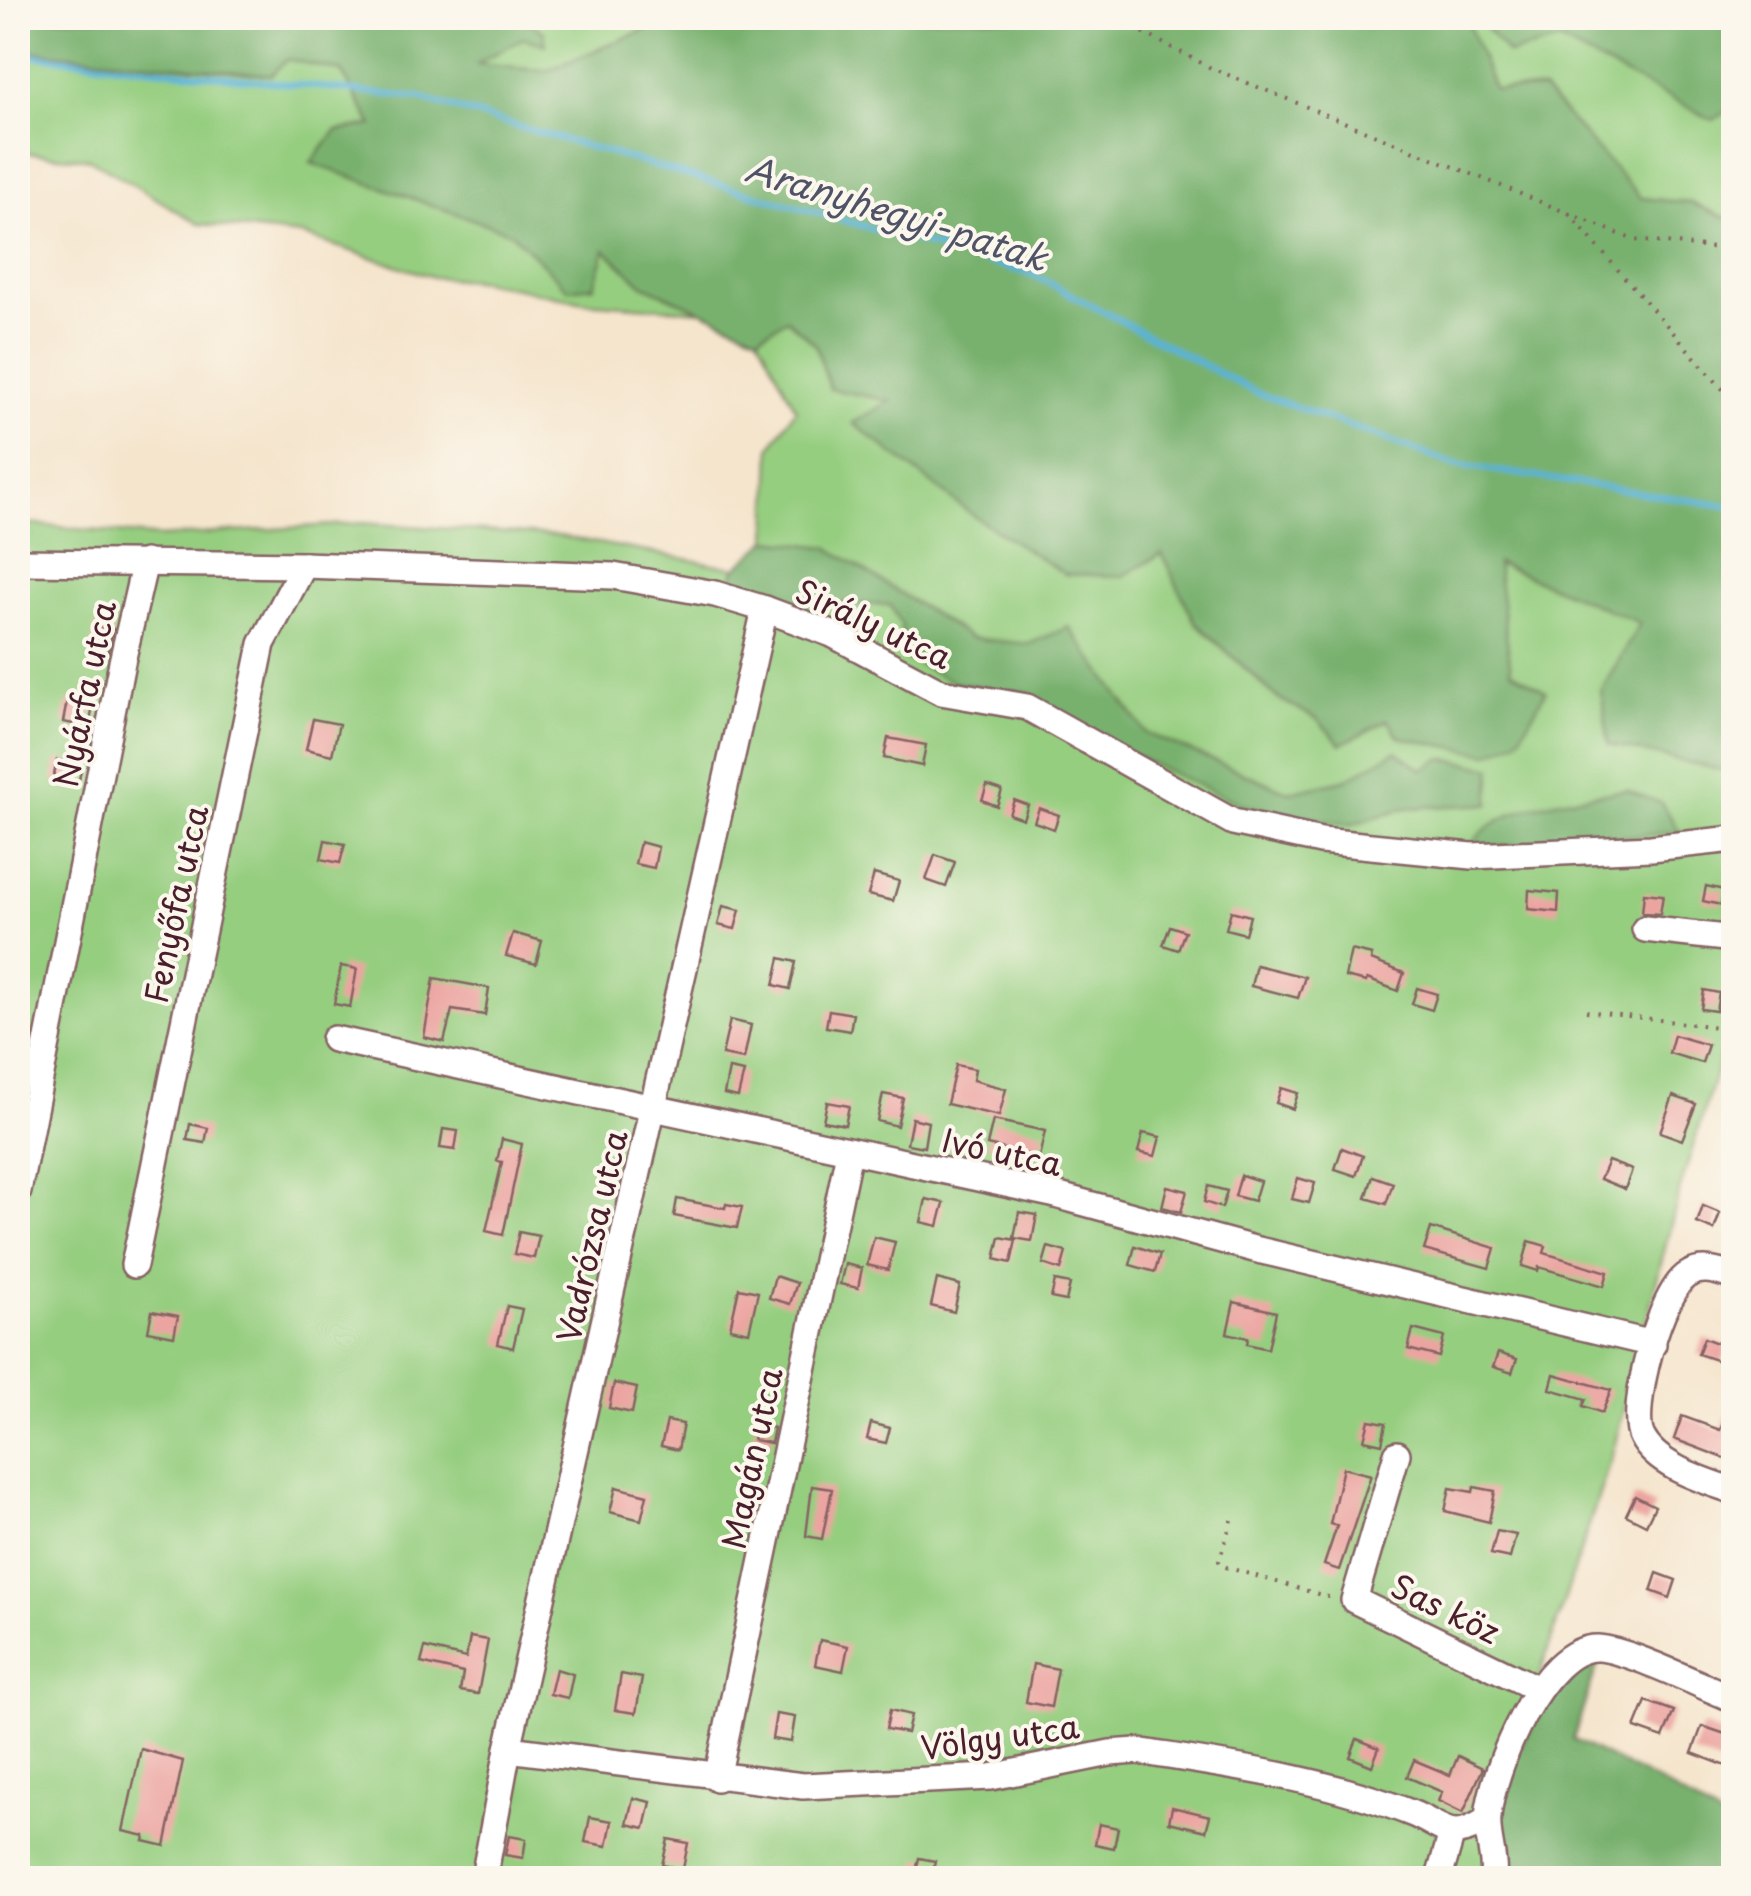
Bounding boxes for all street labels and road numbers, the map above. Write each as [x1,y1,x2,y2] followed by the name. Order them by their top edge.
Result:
[788,566,960,680] street label: Sirály utca
[41,596,127,792] street label: Nyárfa utca
[131,801,219,1007] street label: Fenyőfa utca
[938,1115,1066,1187] street label: Ivó utca
[543,1125,639,1347] street label: Vadrózsa utca
[708,1363,794,1553] street label: Magán utca
[1383,1561,1509,1655] street label: Sas köz
[918,1701,1082,1771] street label: Völgy utca

